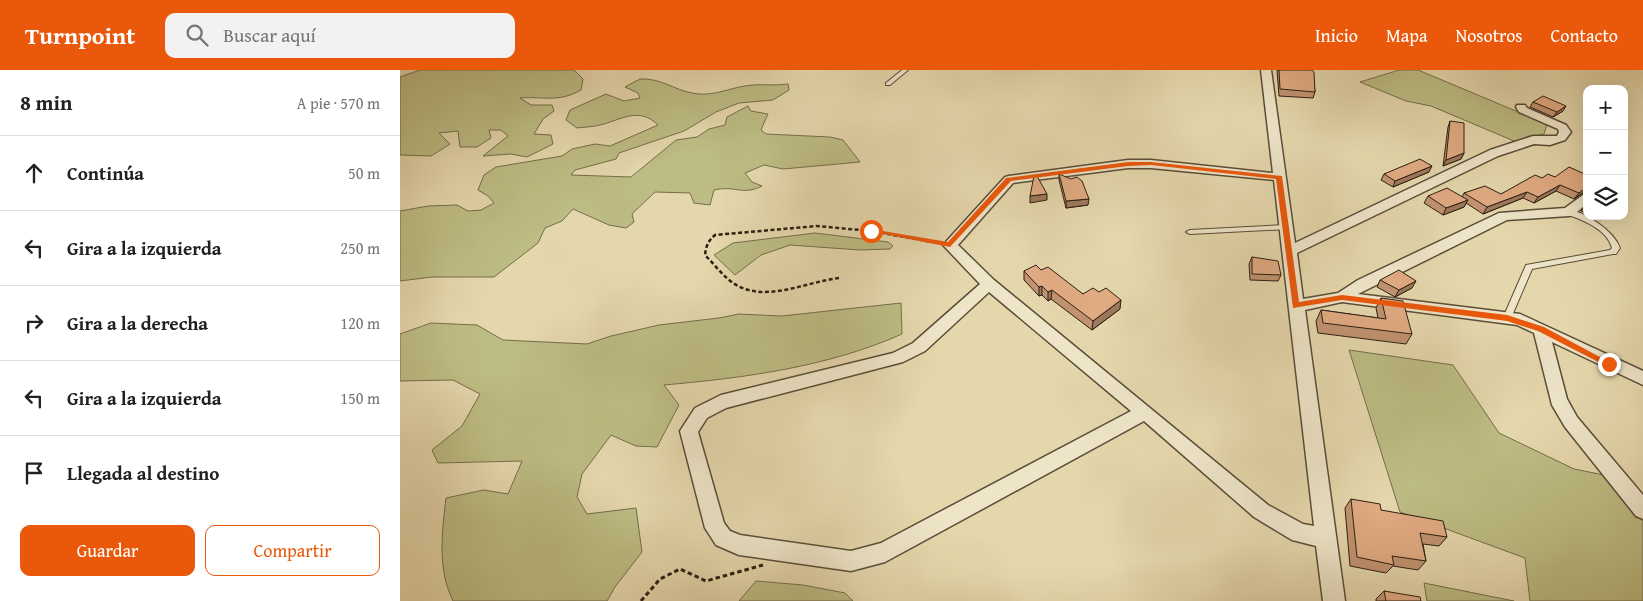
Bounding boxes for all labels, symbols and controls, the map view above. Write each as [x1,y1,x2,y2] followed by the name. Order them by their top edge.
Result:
[165,13,515,58] search box
[25,18,135,53] text: Turnpoint
[183,21,211,49] icon: search
[223,21,316,49] text: Buscar aquí
[1315,22,1358,49] text: Inicio
[1386,22,1427,49] text: Mapa
[1455,22,1523,49] text: Nosotros
[1551,22,1618,49] text: Contacto
[1583,85,1628,220] map controls
[1583,85,1628,130] button: +
[20,87,72,118] text: 8 min
[297,91,380,115] text: A pie · 570 m
[1583,130,1628,175] button: −
[20,159,48,187] icon: ahead
[67,159,144,187] text: Continúa
[348,161,380,185] text: 50 m
[1583,175,1628,220] button: layers
[860,220,883,243] route start
[20,234,48,262] icon: left
[67,234,222,262] text: Gira a la izquierda
[340,236,380,260] text: 250 m
[20,309,48,337] icon: right
[67,309,208,337] text: Gira a la derecha
[340,311,380,335] text: 120 m
[1598,353,1621,376] route end
[20,384,48,412] icon: left
[67,384,222,412] text: Gira a la izquierda
[340,386,380,410] text: 150 m
[20,459,48,487] icon: arrive
[67,459,219,487] text: Llegada al destino
[20,525,195,576] button: Guardar
[205,525,380,576] button: Compartir

